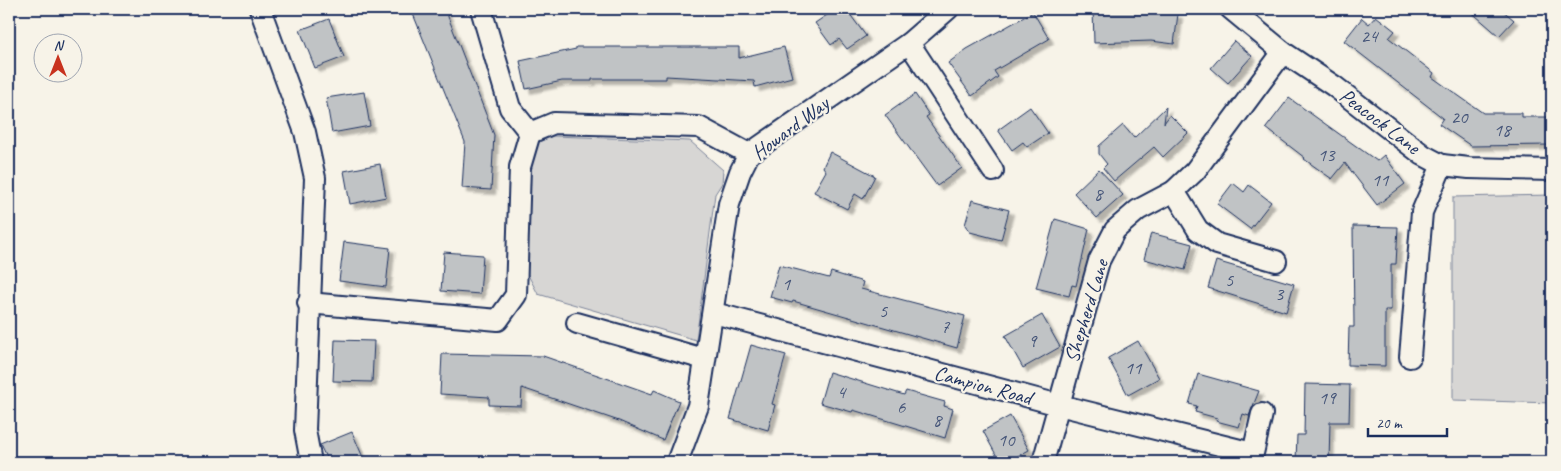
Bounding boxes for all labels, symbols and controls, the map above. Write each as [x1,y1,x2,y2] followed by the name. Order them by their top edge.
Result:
[1360,24,1380,48] house number: 24
[32,32,82,82] north arrow
[54,37,65,54] text: N
[1335,82,1426,160] street label: Peacock Lane
[746,89,835,165] street label: Howard Way
[1450,105,1469,129] house number: 20
[1493,118,1513,142] house number: 18
[1317,143,1336,167] house number: 13
[1371,168,1390,192] house number: 11
[1094,182,1105,206] house number: 8
[1058,254,1115,366] street label: Shepherd Lane
[1225,268,1235,292] house number: 5
[782,272,792,296] house number: 1
[1275,282,1285,306] house number: 3
[879,299,889,323] house number: 5
[941,315,951,339] house number: 7
[1028,329,1038,353] house number: 9
[1124,356,1143,380] house number: 11
[931,360,1038,411] street label: Campion Road
[837,380,848,404] house number: 4
[1318,386,1337,410] house number: 19
[897,395,907,419] house number: 6
[1368,406,1447,438] scale bar
[933,408,944,432] house number: 8
[1376,414,1403,433] text: 20 m
[997,428,1016,452] house number: 10

